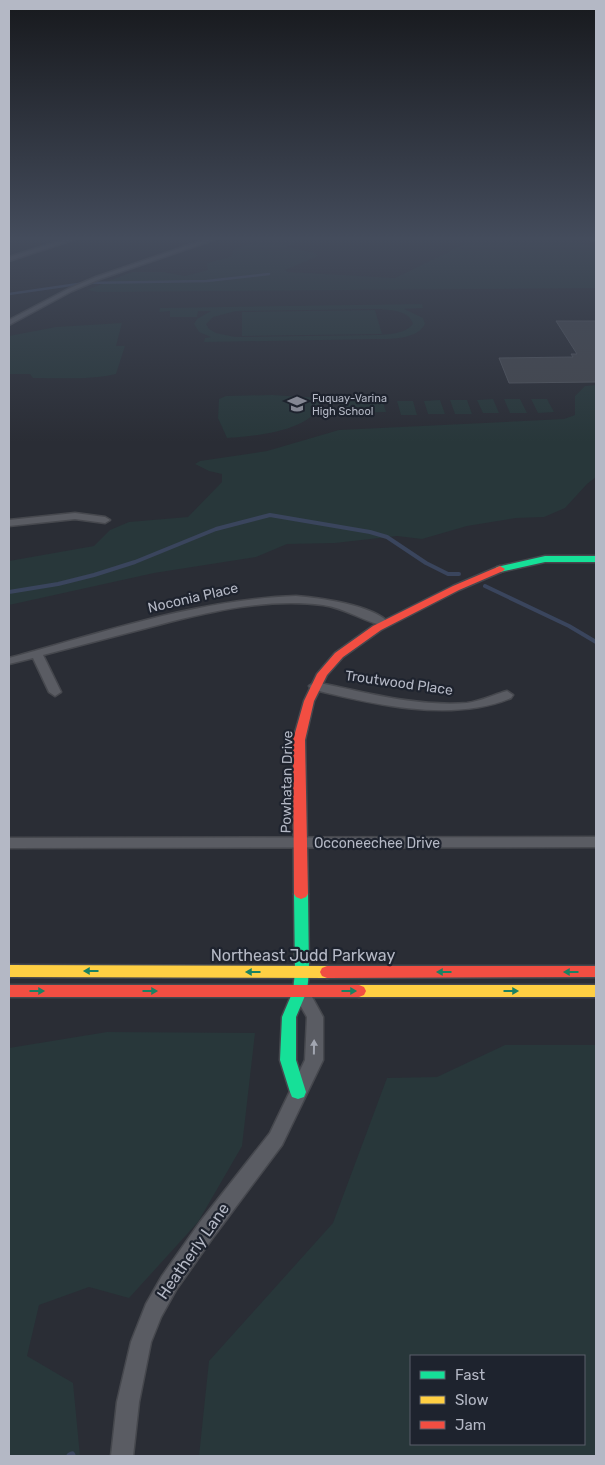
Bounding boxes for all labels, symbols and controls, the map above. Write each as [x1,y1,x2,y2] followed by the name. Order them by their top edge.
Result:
[312,392,387,418] place label: Fuquay-Varina High School
[286,393,308,415] school or university icon: Fuquay-Varina High School
[146,579,240,617] street label: Noconia Place
[344,667,454,699] street label: Troutwood Place
[278,730,296,834] street label: Powhatan Drive
[314,835,440,852] street label: Occoneechee Drive
[211,946,395,965] street label: Northeast Judd Parkway
[82,967,98,975] one-way arrow
[245,968,261,976] one-way arrow
[436,968,452,976] one-way arrow
[562,968,578,976] one-way arrow
[30,987,46,995] one-way arrow
[142,987,158,995] one-way arrow
[341,987,357,995] one-way arrow
[504,987,520,995] one-way arrow
[310,1039,318,1055] one-way arrow
[153,1199,233,1303] street label: Heatherly Lane
[410,1355,585,1445] legend
[455,1366,485,1384] text: Fast
[455,1391,488,1409] text: Slow
[455,1416,486,1434] text: Jam

